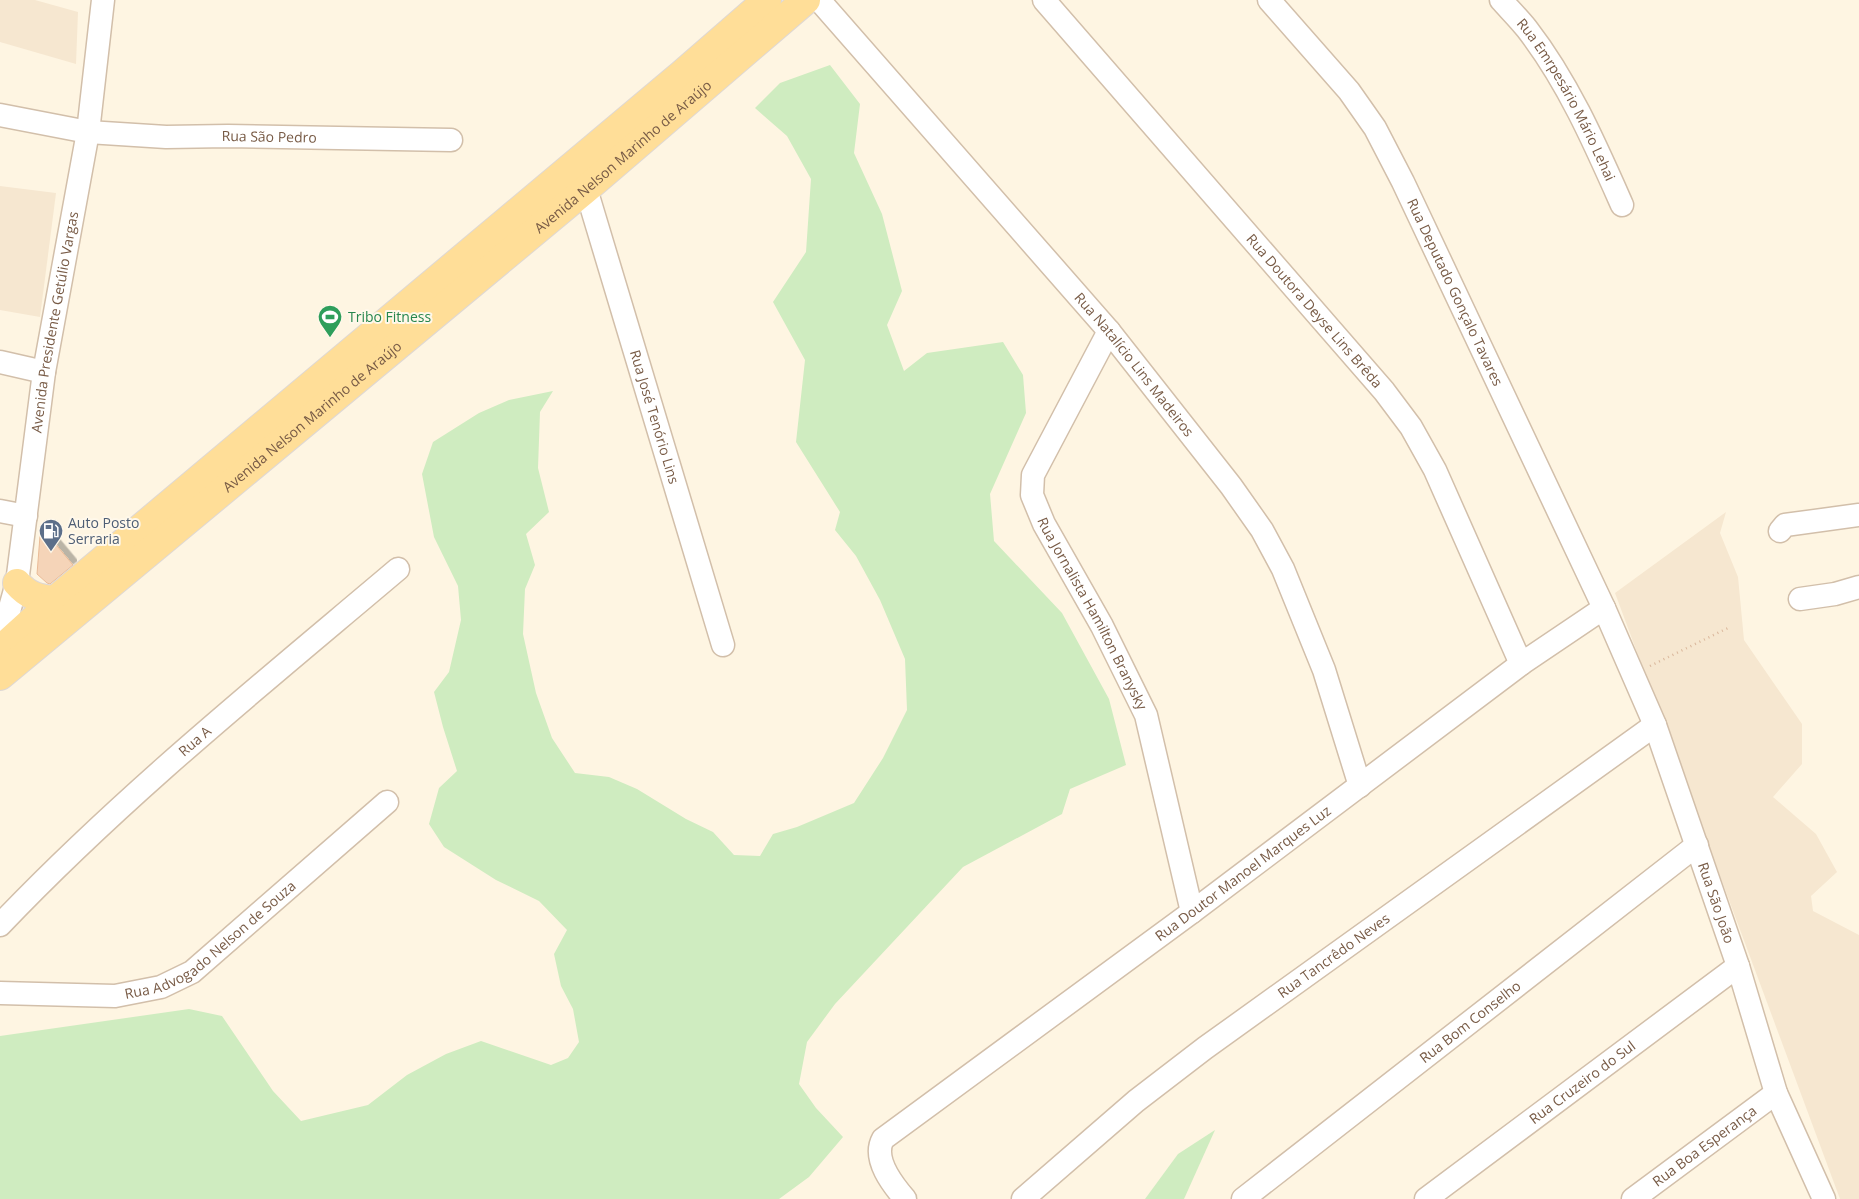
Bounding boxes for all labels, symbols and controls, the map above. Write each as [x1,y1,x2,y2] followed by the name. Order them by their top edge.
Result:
[1513,14,1620,184] street label: Rua Emrpesário Mário Lehai
[530,75,715,237] street label: Avenida Nelson Marinho de Araújo
[221,126,317,147] street label: Rua São Pedro
[1403,195,1508,389] street label: Rua Deputado Gonçalo Tavares
[26,209,82,434] street label: Avenida Presidente Getúlio Vargas
[1242,229,1387,392] street label: Rua Doutora Deyse Lins Brêda
[1071,288,1199,441] street label: Rua Natalício Lins Madeiros
[317,304,343,338] sports icon: Tribo Fitness
[348,307,431,326] place label: Tribo Fitness
[219,336,405,496] street label: Avenida Nelson Marinho de Araújo
[626,347,684,486] street label: Rua José Tenório Lins
[68,513,139,548] place label: Auto Posto Serraria
[1033,514,1152,714] street label: Rua Jornalista Hamilton Branysky
[38,518,64,552] fuel station icon: Auto Posto Serraria
[174,721,215,760] street label: Rua A
[1151,801,1335,945] street label: Rua Doutor Manoel Marques Luz
[1694,860,1739,946] street label: Rua São João
[123,876,299,1003] street label: Rua Advogado Nelson de Souza
[1274,908,1394,1002] street label: Rua Tancrêdo Neves
[1415,976,1524,1067] street label: Rua Bom Conselho
[1525,1036,1639,1128] street label: Rua Cruzeiro do Sul
[1648,1101,1760,1190] street label: Rua Boa Esperança

